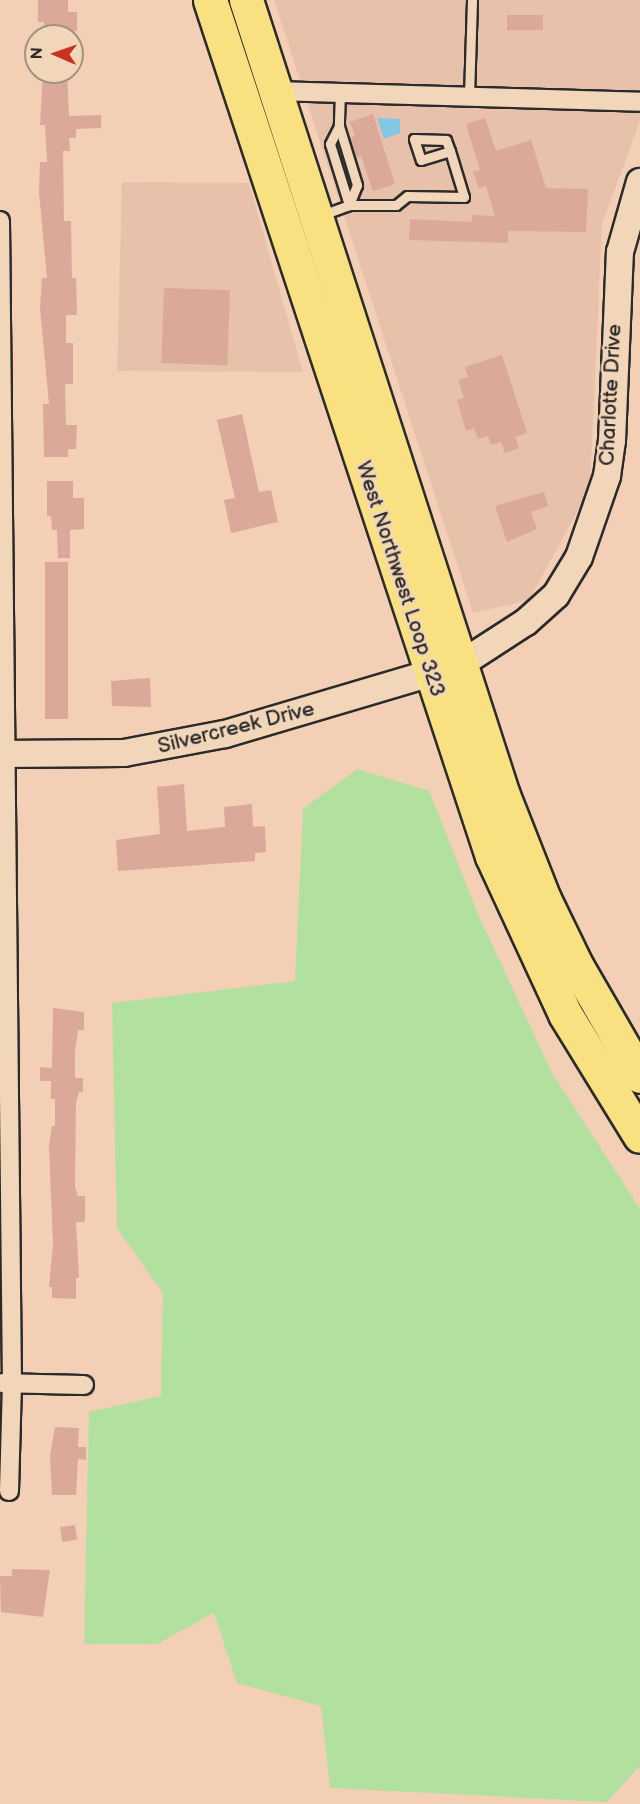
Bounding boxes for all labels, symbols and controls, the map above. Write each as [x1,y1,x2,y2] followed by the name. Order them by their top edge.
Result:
[24,24,84,84] north arrow
[28,47,47,60] text: N
[595,323,627,467] street label: Charlotte Drive
[350,458,450,700] street label: West Northwest Loop 323
[155,696,317,760] street label: Silvercreek Drive

